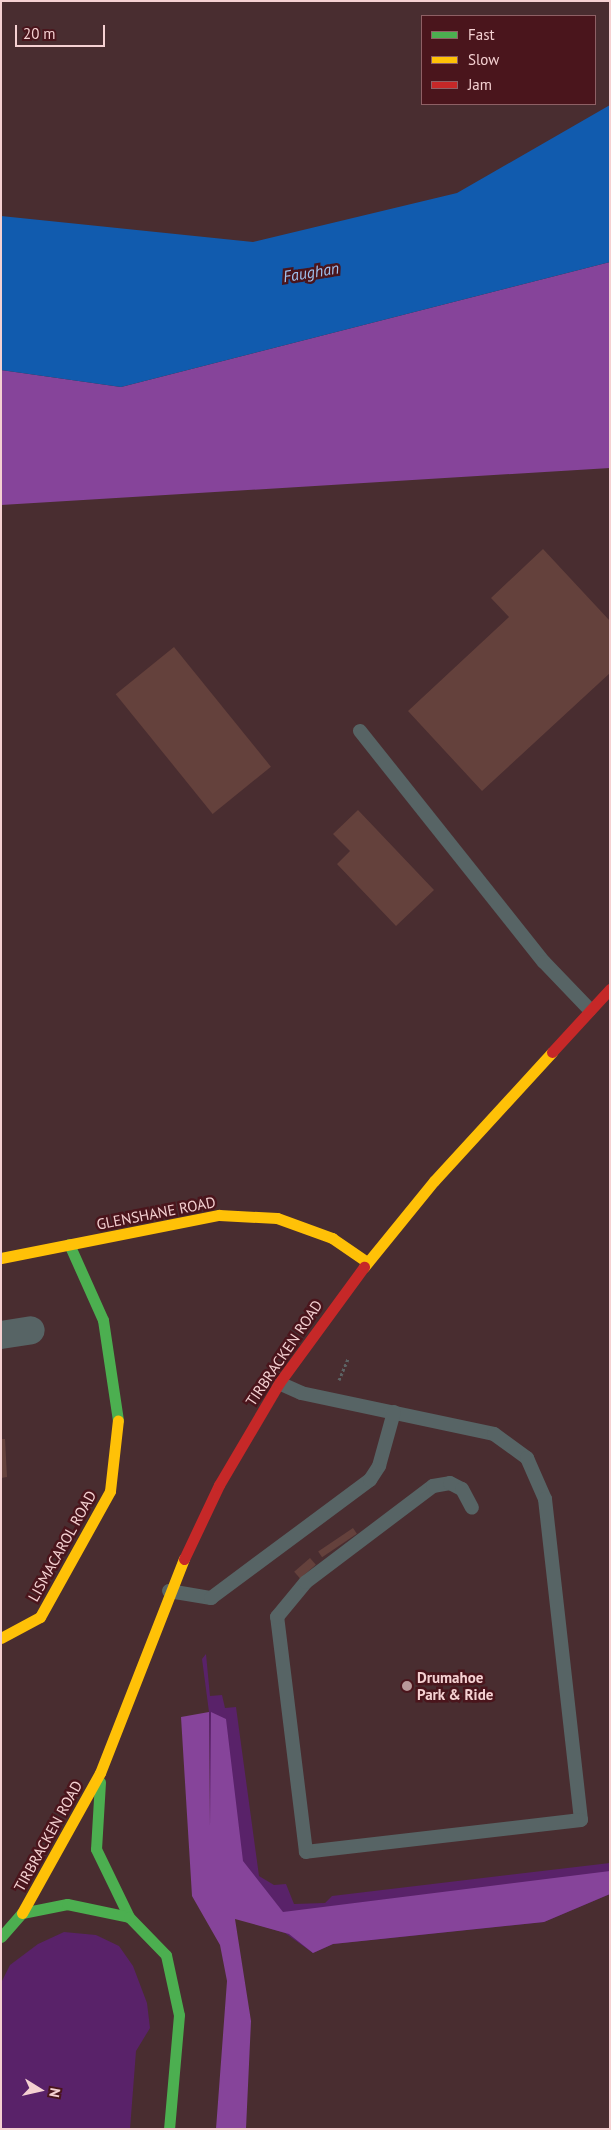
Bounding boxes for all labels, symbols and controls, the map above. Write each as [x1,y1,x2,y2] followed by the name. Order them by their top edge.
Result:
[18,15,108,47] scale bar
[421,15,596,105] legend
[23,24,56,43] text: 20 m
[468,25,495,44] text: Fast
[468,50,499,69] text: Slow
[468,75,492,94] text: Jam
[282,258,340,286] water label: Faughan
[95,1193,217,1233] street label: GLENSHANE ROAD
[242,1297,326,1409] street label: TIRBRACKEN ROAD
[24,1487,100,1605] street label: LISMACAROL ROAD
[417,1668,494,1703] place label: Drumahoe Park & Ride
[401,1680,413,1692] marker: Drumahoe Park & Ride
[10,1777,86,1895] street label: TIRBRACKEN ROAD
[15,2065,65,2115] north arrow
[45,2087,64,2099] text: N

